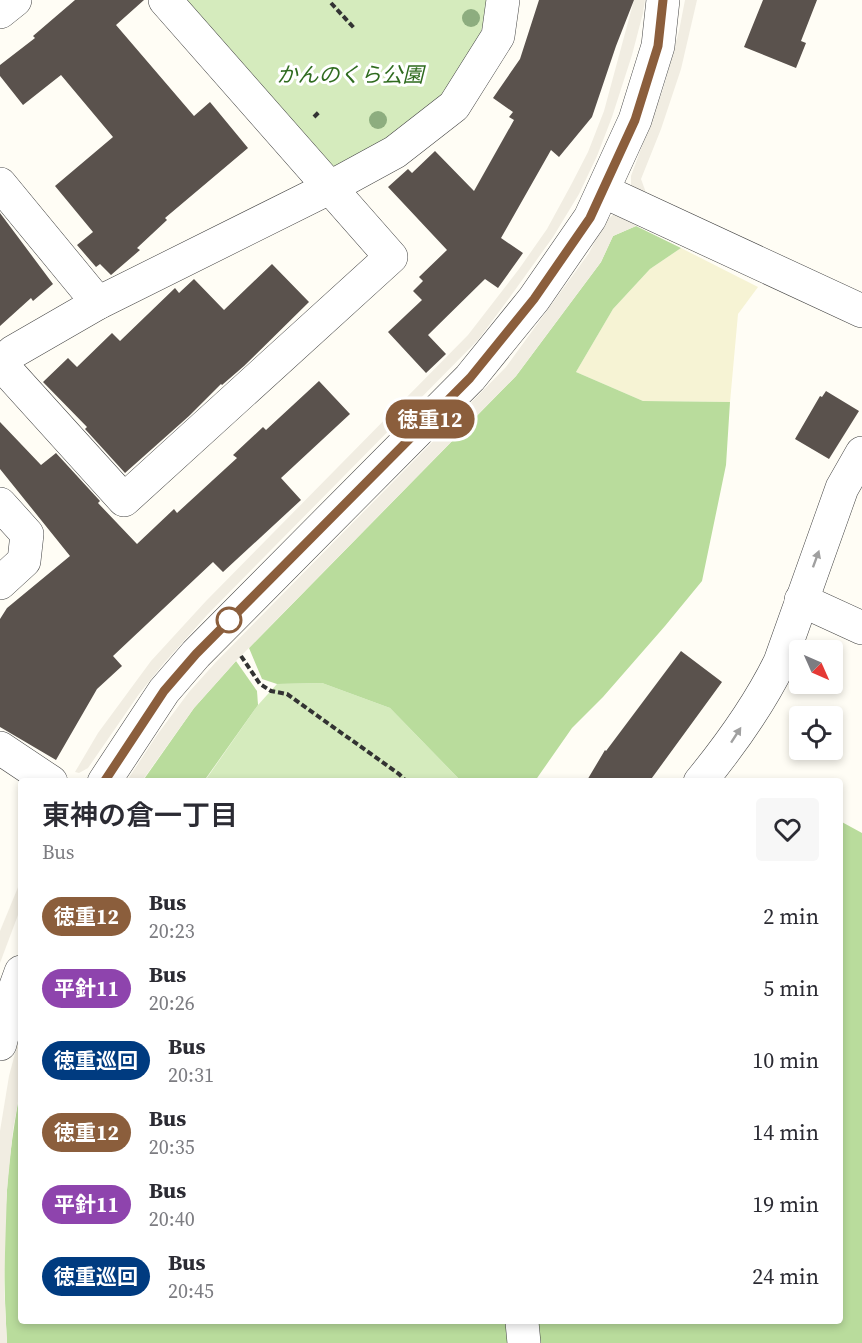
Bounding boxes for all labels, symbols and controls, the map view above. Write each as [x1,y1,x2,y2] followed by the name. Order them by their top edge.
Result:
[277,60,426,89] park label: かんのくら公園
[388,400,472,438] line badge: 徳重12
[398,405,462,434] text: 徳重12
[812,550,821,568] one-way arrow
[216,607,242,633] unlabelled marker
[789,640,843,694] north arrow
[789,640,843,760] map controls
[789,706,843,760] button: locate
[730,727,741,743] one-way arrow
[42,796,238,834] text: 東神の倉一丁目
[756,798,819,861] button: heart
[42,838,75,866] text: Bus
[149,887,186,917] text: Bus
[763,901,819,931] text: 2 min
[54,902,119,931] text: 徳重12
[149,917,195,945] text: 20:23
[149,959,186,989] text: Bus
[763,973,819,1003] text: 5 min
[54,974,119,1003] text: 平針11
[149,989,195,1017] text: 20:26
[168,1031,205,1061] text: Bus
[752,1045,819,1075] text: 10 min
[54,1046,138,1075] text: 徳重巡回
[168,1061,214,1089] text: 20:31
[149,1103,186,1133] text: Bus
[752,1117,819,1147] text: 14 min
[54,1118,119,1147] text: 徳重12
[149,1133,195,1161] text: 20:35
[149,1175,186,1205] text: Bus
[752,1189,819,1219] text: 19 min
[54,1190,119,1219] text: 平針11
[149,1205,195,1233] text: 20:40
[168,1247,205,1277] text: Bus
[752,1261,819,1291] text: 24 min
[54,1262,138,1291] text: 徳重巡回
[168,1277,214,1305] text: 20:45

